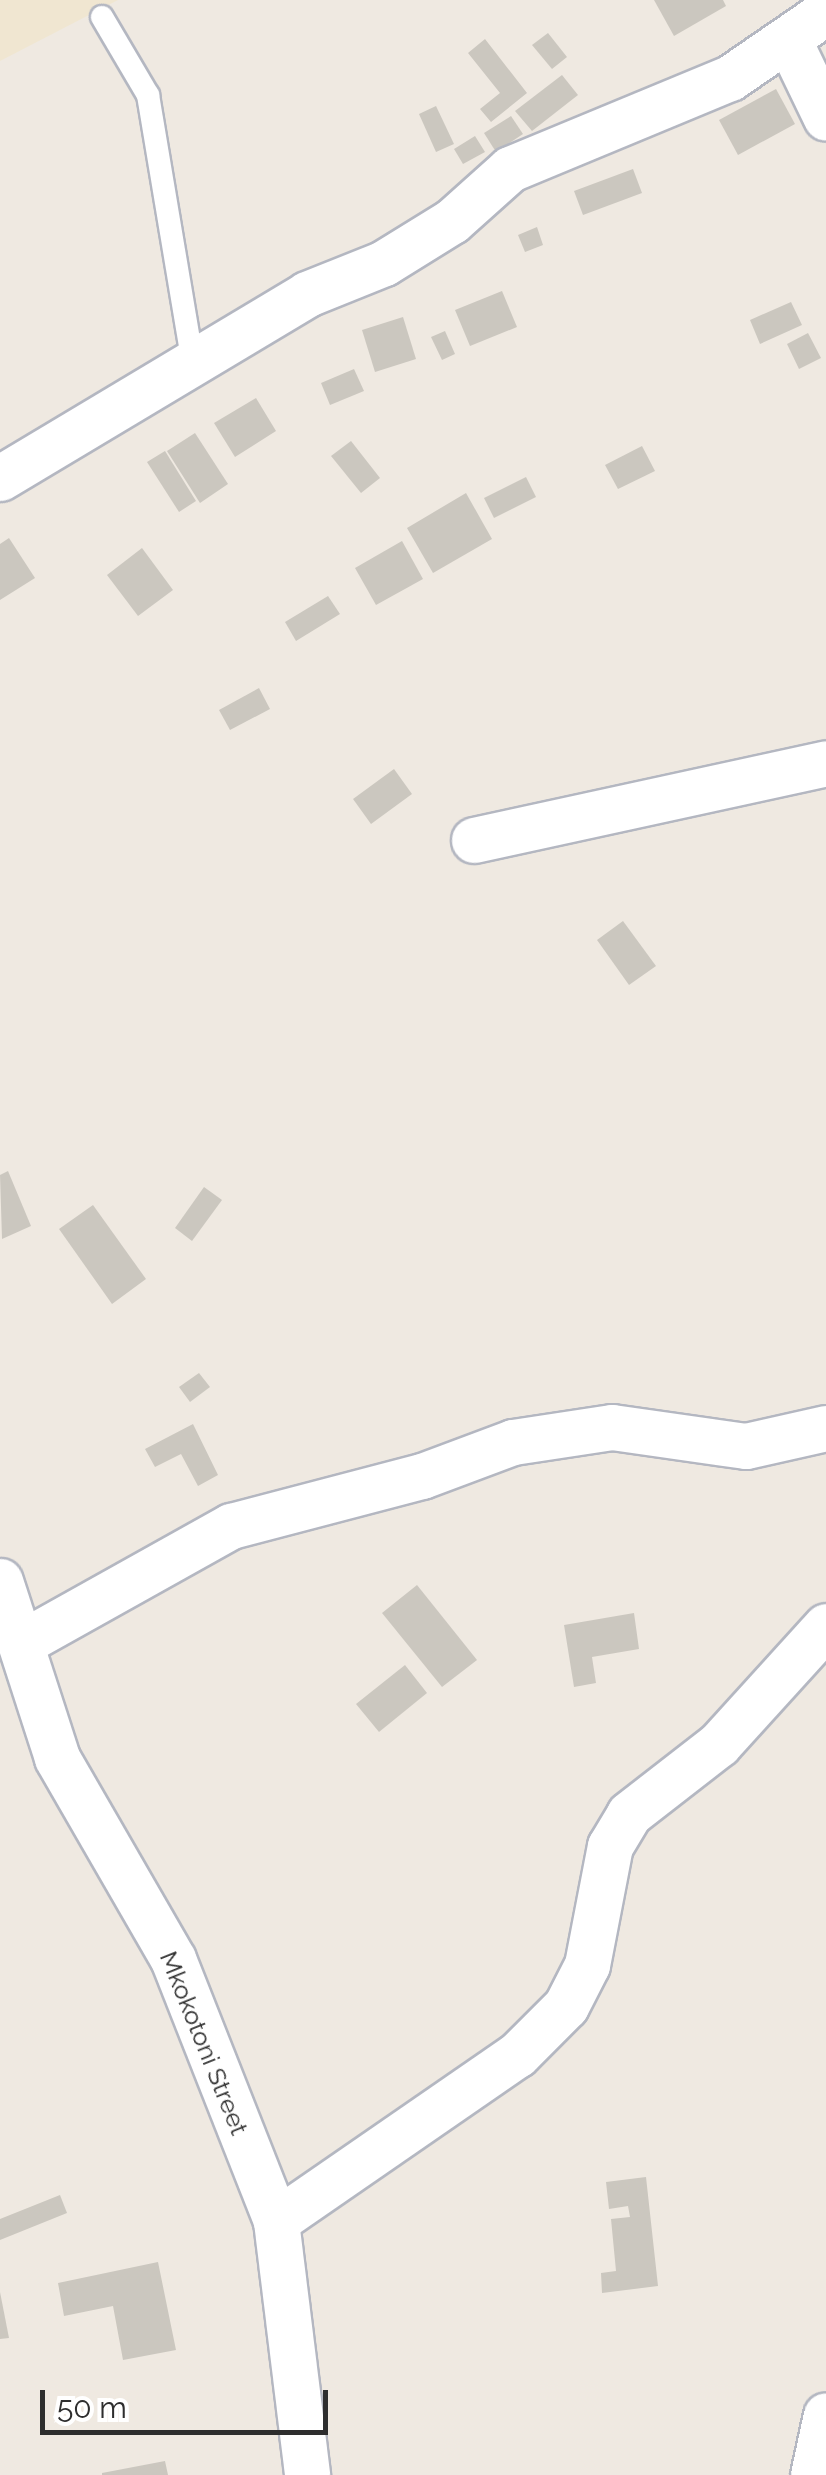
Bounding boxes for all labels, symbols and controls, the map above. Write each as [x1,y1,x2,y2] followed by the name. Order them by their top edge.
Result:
[153,1947,255,2139] street label: Mkokotoni Street
[45,2370,332,2432] scale bar
[57,2390,127,2425] text: 50 m

